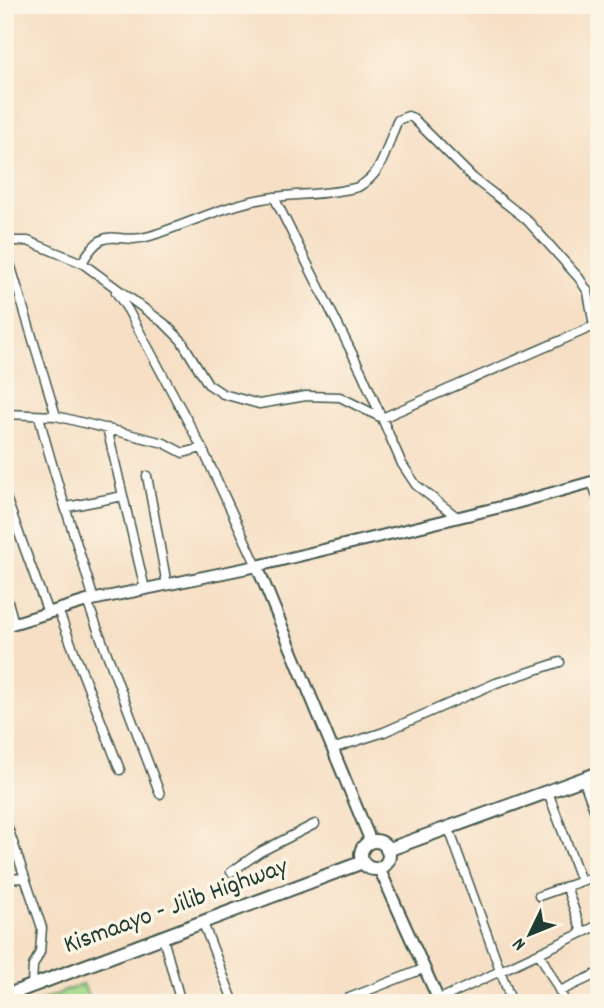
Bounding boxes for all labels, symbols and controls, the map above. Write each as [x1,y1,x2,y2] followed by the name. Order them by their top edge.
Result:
[59,849,294,965] street label: Kismaayo - Jilib Highway
[496,900,566,970] north arrow
[507,931,533,956] text: N

